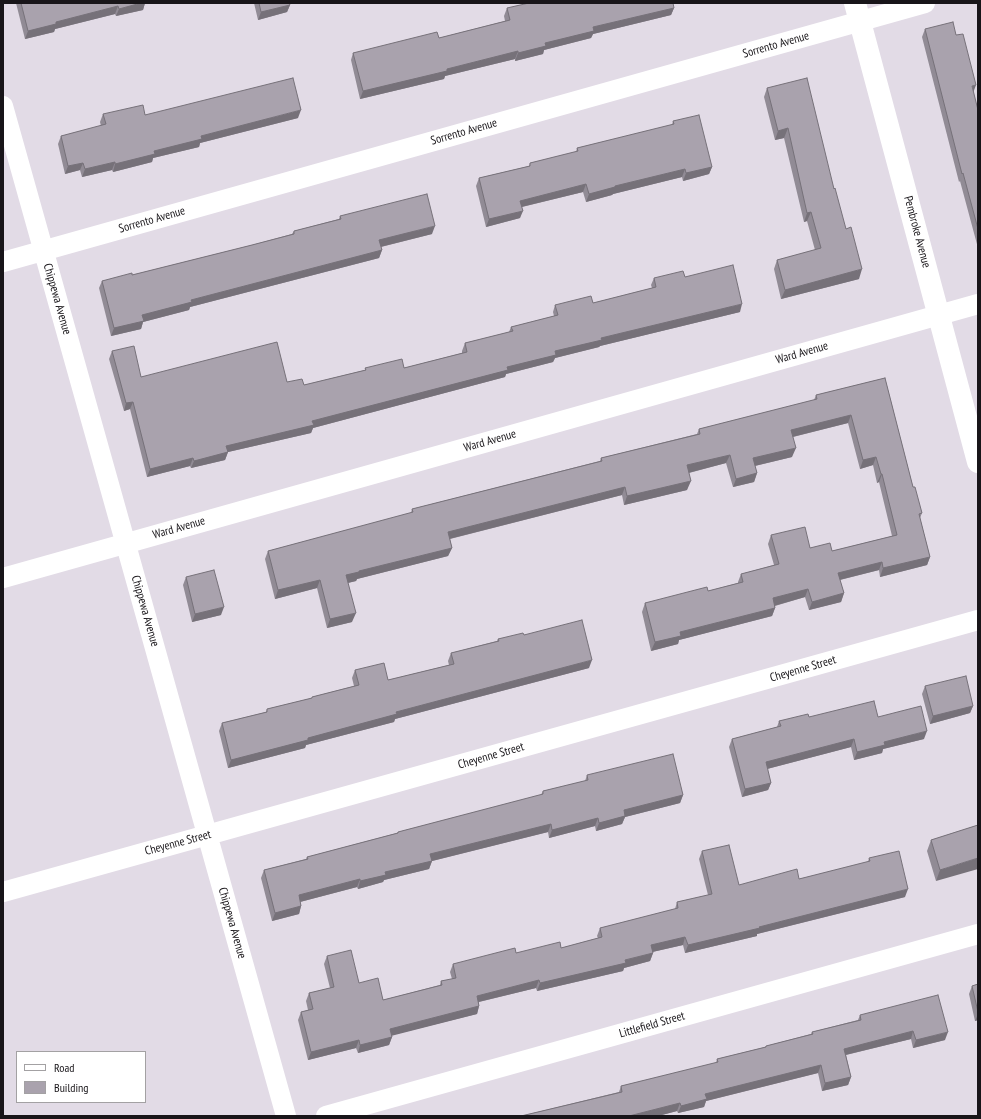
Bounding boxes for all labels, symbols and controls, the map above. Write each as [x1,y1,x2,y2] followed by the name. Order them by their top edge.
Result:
[741,29,811,61] street label: Sorrento Avenue
[429,116,499,148] street label: Sorrento Avenue
[900,194,934,270] street label: Pembroke Avenue
[117,204,187,236] street label: Sorrento Avenue
[40,262,74,336] street label: Chippewa Avenue
[774,339,830,367] street label: Ward Avenue
[462,427,518,455] street label: Ward Avenue
[151,514,207,542] street label: Ward Avenue
[128,574,162,648] street label: Chippewa Avenue
[768,653,838,685] street label: Cheyenne Street
[456,740,526,772] street label: Cheyenne Street
[143,827,213,859] street label: Cheyenne Street
[215,886,249,960] street label: Chippewa Avenue
[618,1009,686,1041] street label: Littlefield Street
[16,1051,146,1103] legend
[54,1060,74,1075] text: Road
[54,1080,89,1095] text: Building

